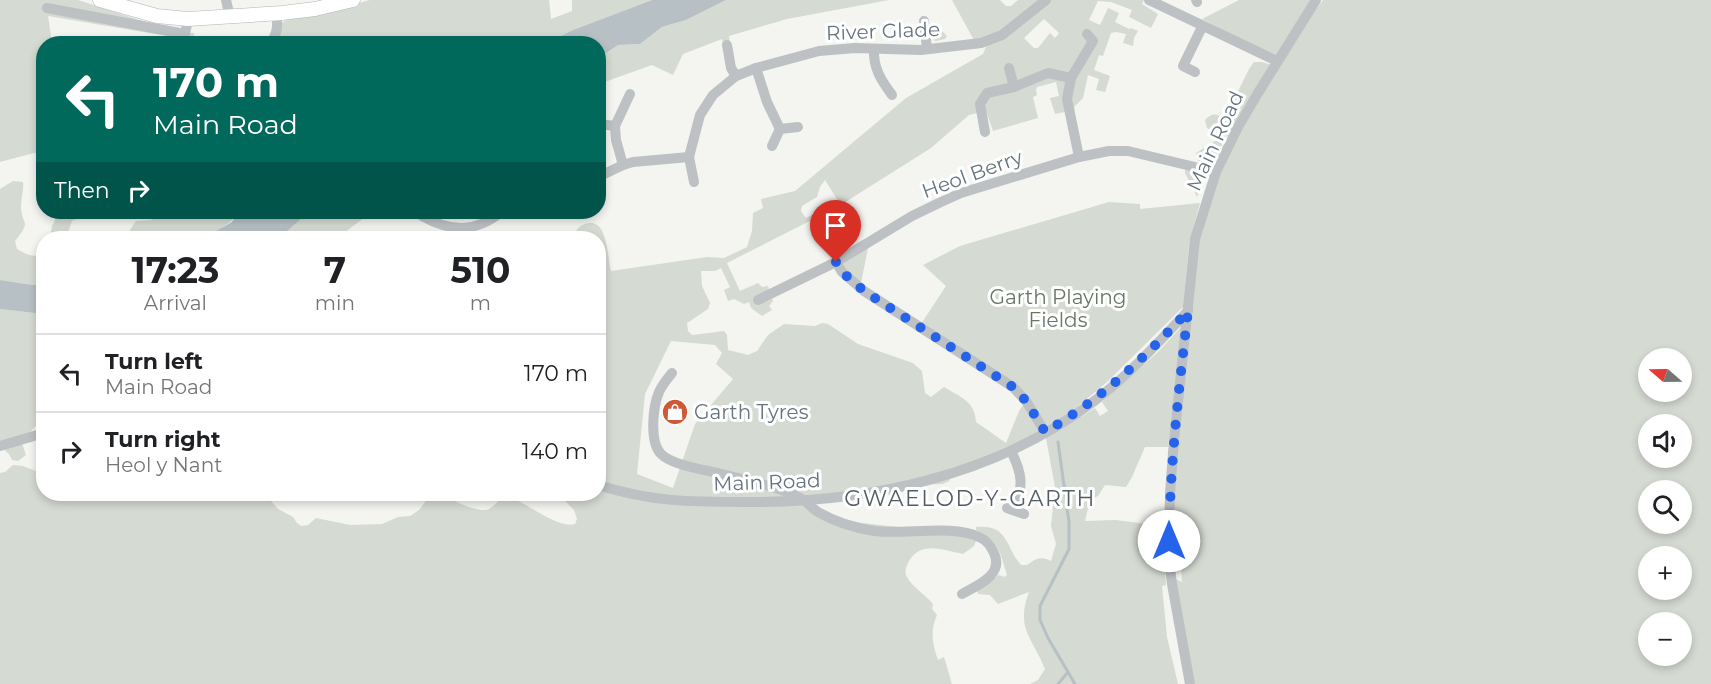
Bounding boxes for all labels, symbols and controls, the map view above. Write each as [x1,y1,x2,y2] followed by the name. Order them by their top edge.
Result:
[826,17,940,45] street label: River Glade
[153,56,279,108] text: 170 m
[54,60,132,138] icon: left
[1181,87,1249,195] street label: Main Road
[153,108,298,141] text: Main Road
[918,145,1026,203] street label: Heol Berry
[122,174,155,207] icon: right
[54,177,110,204] text: Then
[810,200,861,262] pin
[819,209,852,242] icon: arrive
[132,248,219,292] text: 17:23
[324,248,346,292] text: 7
[450,248,510,292] text: 510
[989,285,1127,332] park label: Garth Playing Fields
[144,291,207,315] text: Arrival
[315,291,355,315] text: min
[470,291,491,315] text: m
[105,348,203,375] text: Turn left
[1638,348,1692,402] north arrow
[1638,348,1692,666] map controls
[54,357,87,390] icon: left
[524,360,588,387] text: 170 m
[105,375,212,399] text: Main Road
[660,397,690,427] shop icon: Garth Tyres
[694,400,809,424] place label: Garth Tyres
[1638,414,1692,468] button: sound
[105,426,220,453] text: Turn right
[54,435,87,468] icon: right
[522,438,588,465] text: 140 m
[105,453,222,477] text: Heol y Nant
[713,468,821,496] street label: Main Road
[1638,480,1692,534] button: search
[844,485,1096,512] district label: GWAELOD-Y-GARTH
[1137,509,1201,573] position arrow
[1638,546,1692,600] button: +
[1638,612,1692,666] button: −

